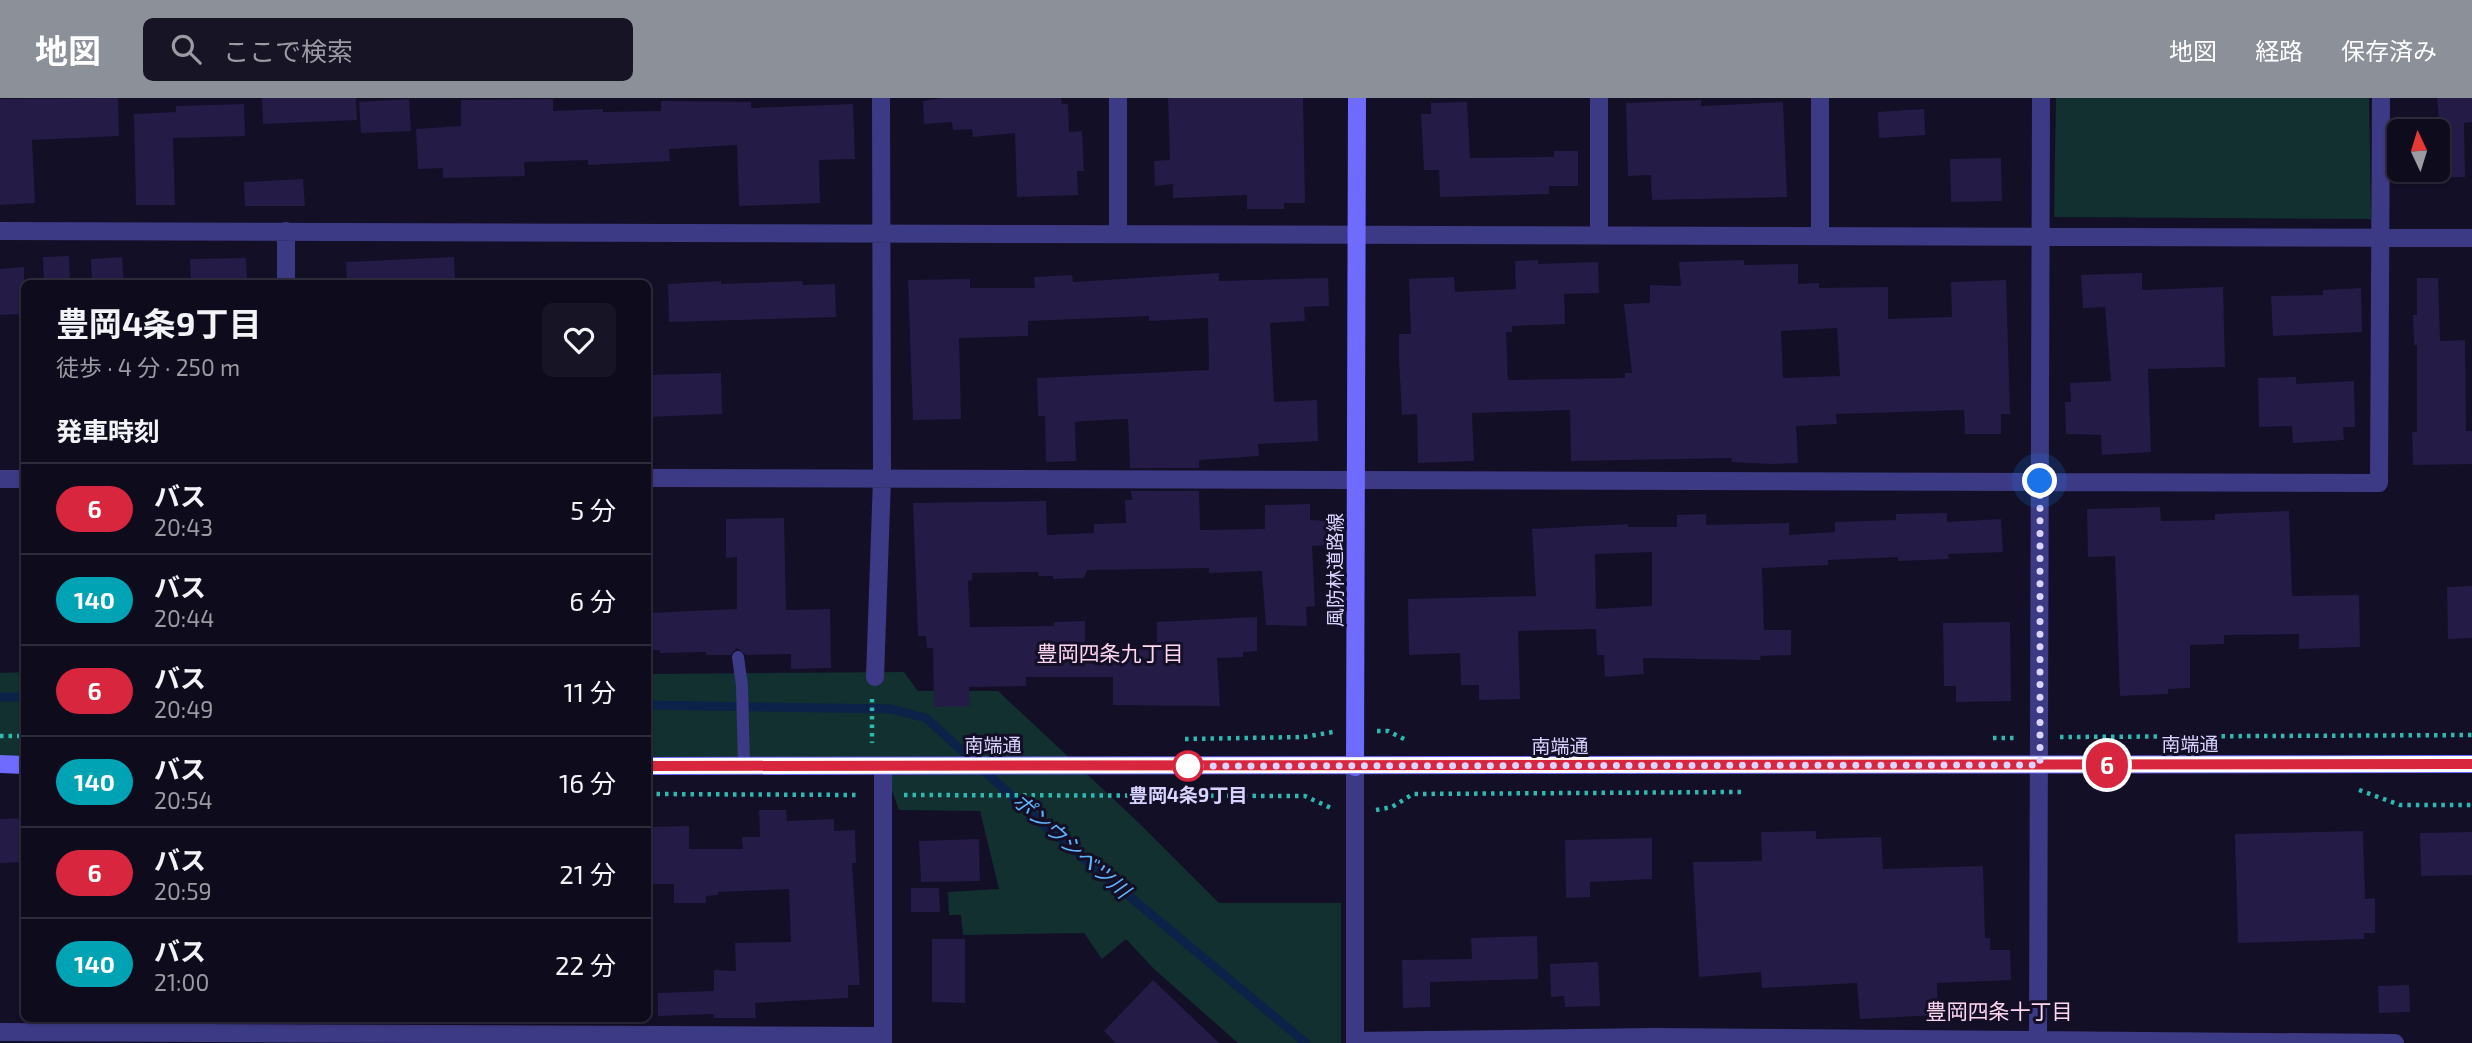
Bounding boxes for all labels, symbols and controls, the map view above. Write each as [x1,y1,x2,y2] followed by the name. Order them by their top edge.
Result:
[143,18,633,81] search box
[35,30,101,70] text: 地図
[167,30,205,68] icon: search
[223,35,353,66] text: ここで検索
[2169,36,2217,65] text: 地図
[2255,36,2303,65] text: 経路
[2341,36,2437,65] text: 保存済み
[2387,119,2450,182] north arrow
[2387,119,2450,182] map controls
[56,303,262,343] text: 豊岡4条9丁目
[542,303,616,377] button: heart
[56,353,240,381] text: 徒歩 · 4 分 · 250 m
[56,415,160,446] text: 発車時刻
[2022,463,2057,498] your location
[154,480,206,511] text: バス
[87,494,102,523] text: 6
[570,494,616,525] text: 5 分
[154,513,213,541] text: 20:43
[1323,513,1346,627] street label: 風防林道路線
[154,571,206,602] text: バス
[74,585,115,614] text: 140
[569,585,616,616] text: 6 分
[154,604,215,632] text: 20:44
[1037,640,1184,665] district label: 豊岡四条九丁目
[154,662,206,693] text: バス
[87,676,102,705] text: 6
[564,676,616,707] text: 11 分
[154,695,214,723] text: 20:49
[2161,732,2219,755] street label: 南端通
[964,733,1022,756] street label: 南端通
[1531,734,1589,757] street label: 南端通
[2084,742,2130,788] line badge: 6
[2100,750,2114,779] text: 6
[1173,751,1203,781] marker: 豊岡4条9丁目
[154,753,206,784] text: バス
[74,767,115,796] text: 140
[559,767,616,798] text: 16 分
[1129,783,1247,806] place label: 豊岡4条9丁目
[154,786,213,814] text: 20:54
[1008,787,1137,904] water label: ポンウシベツ川
[154,844,206,875] text: バス
[87,858,102,887] text: 6
[559,858,616,889] text: 21 分
[154,877,212,905] text: 20:59
[154,935,206,966] text: バス
[74,949,115,978] text: 140
[555,949,616,980] text: 22 分
[154,968,209,996] text: 21:00
[1926,998,2073,1023] district label: 豊岡四条十丁目

